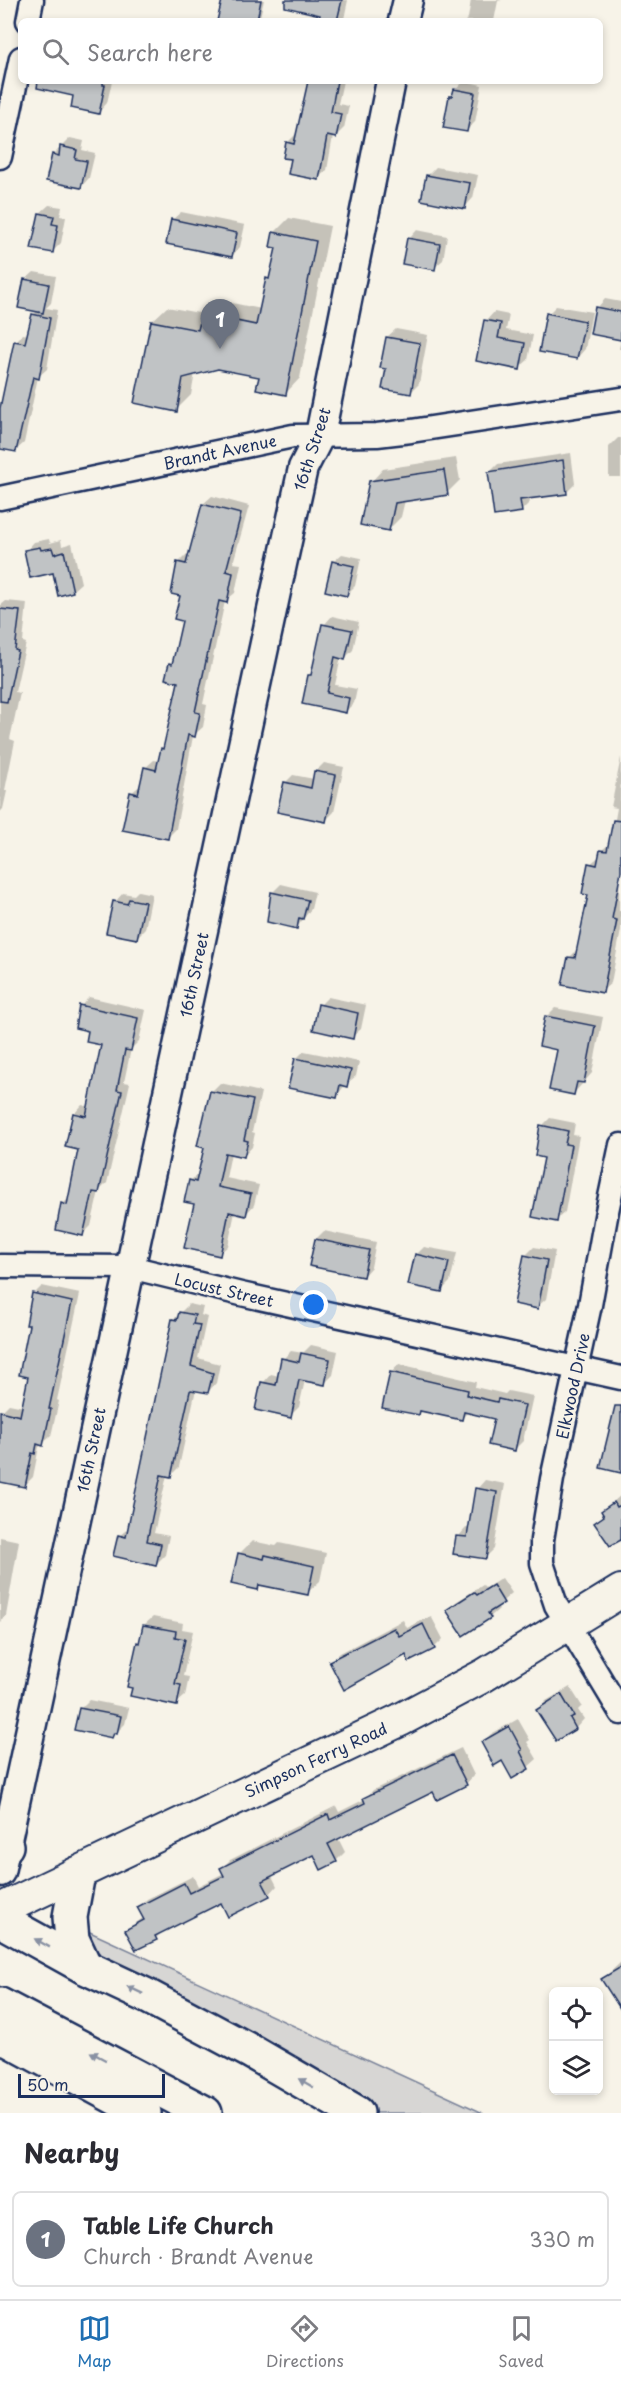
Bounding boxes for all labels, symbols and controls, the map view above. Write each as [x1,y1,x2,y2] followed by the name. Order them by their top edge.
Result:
[18,18,603,84] search box
[39,35,72,68] icon: search
[87,35,213,68] text: Search here
[200,300,240,349] pin: 1
[286,403,336,494] street label: 16th Street
[161,427,278,475] street label: Brandt Avenue
[172,930,214,1020] street label: 16th Street
[172,1266,276,1312] street label: Locust Street
[299,1290,328,1319] your location
[549,1331,595,1441] street label: Elkwood Drive
[69,1405,111,1495] street label: 16th Street
[240,1715,391,1803] street label: Simpson Ferry Road
[34,1938,51,1948] one-way arrow
[126,1986,143,1995] one-way arrow
[549,1987,603,2095] map controls
[549,1987,603,2041] button: locate
[549,2041,603,2095] button: layers
[89,2051,106,2061] one-way arrow
[18,2071,165,2098] scale bar
[27,2072,68,2096] text: 50 m
[297,2078,314,2088] one-way arrow
[24,2133,119,2172] text: Nearby
[83,2208,274,2241] text: Table Life Church
[41,2224,50,2254] text: 1
[529,2224,595,2254] text: 330 m
[83,2241,313,2271] text: Church · Brandt Avenue
[77,2312,111,2372] tab: Map
[266,2312,344,2372] tab: Directions
[498,2312,544,2372] tab: Saved

